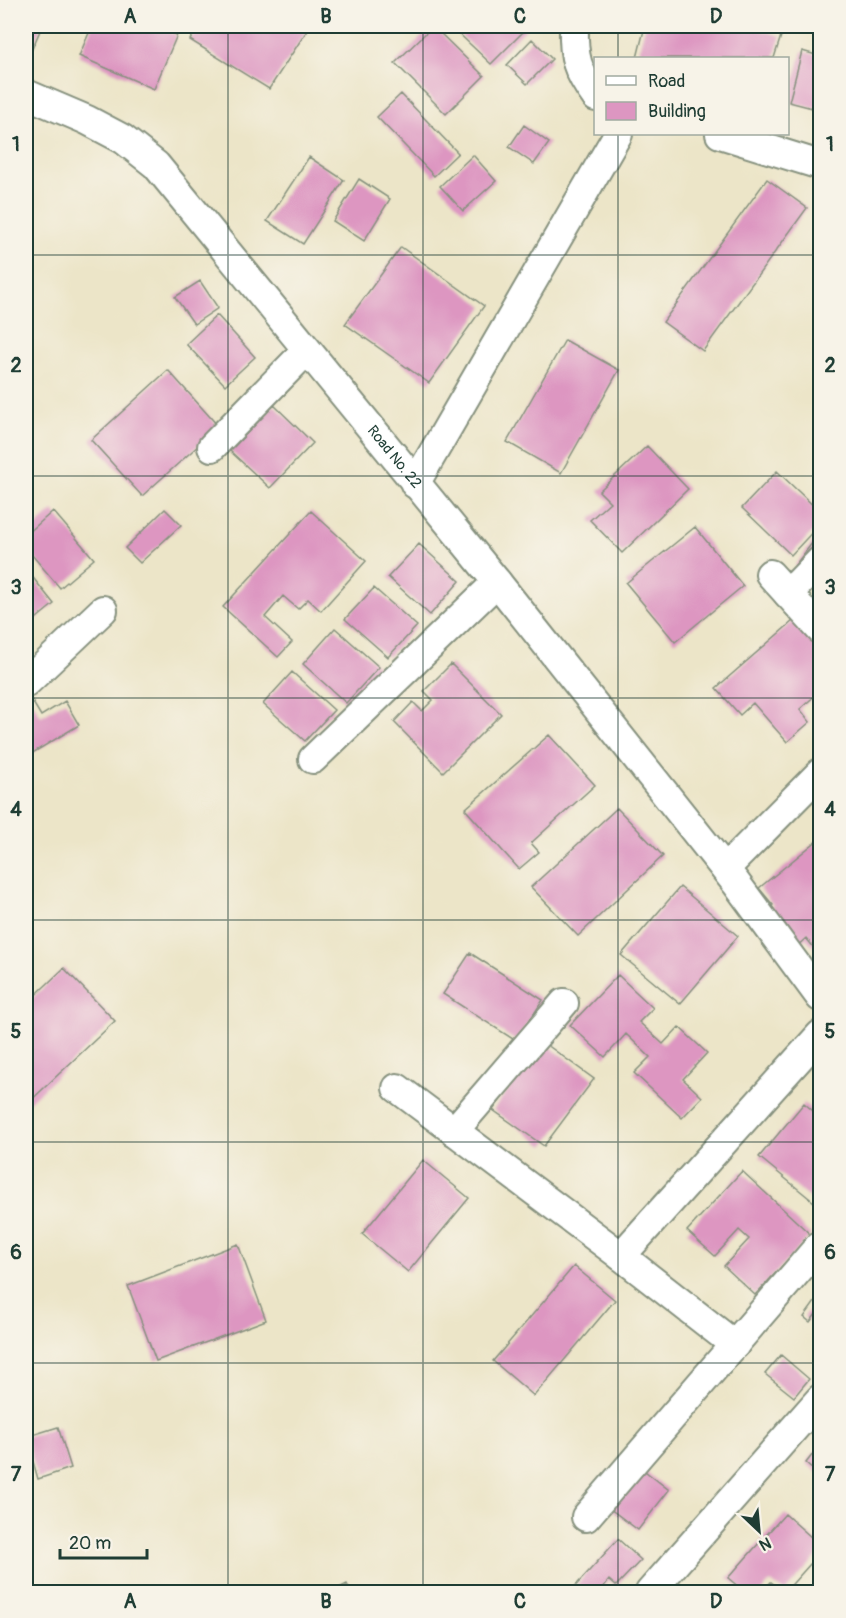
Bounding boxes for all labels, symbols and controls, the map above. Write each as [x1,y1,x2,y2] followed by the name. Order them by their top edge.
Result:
[124,4,137,29] text: A
[320,4,332,29] text: B
[514,4,526,29] text: C
[710,4,723,29] text: D
[594,57,789,135] legend
[648,70,685,93] text: Road
[648,100,706,123] text: Building
[12,132,20,157] text: 1
[826,132,834,157] text: 1
[10,353,22,378] text: 2
[824,353,836,378] text: 2
[363,421,426,492] street label: Road No. 22
[10,575,22,600] text: 3
[824,575,836,600] text: 3
[10,797,22,822] text: 4
[824,797,836,822] text: 4
[11,1019,22,1044] text: 5
[825,1019,836,1044] text: 5
[10,1240,22,1265] text: 6
[824,1240,836,1265] text: 6
[11,1462,22,1487] text: 7
[825,1462,836,1487] text: 7
[729,1501,789,1561] north arrow
[60,1522,147,1560] scale bar
[69,1532,111,1555] text: 20 m
[756,1532,774,1555] text: N
[124,1589,137,1614] text: A
[320,1589,332,1614] text: B
[514,1589,526,1614] text: C
[710,1589,723,1614] text: D

